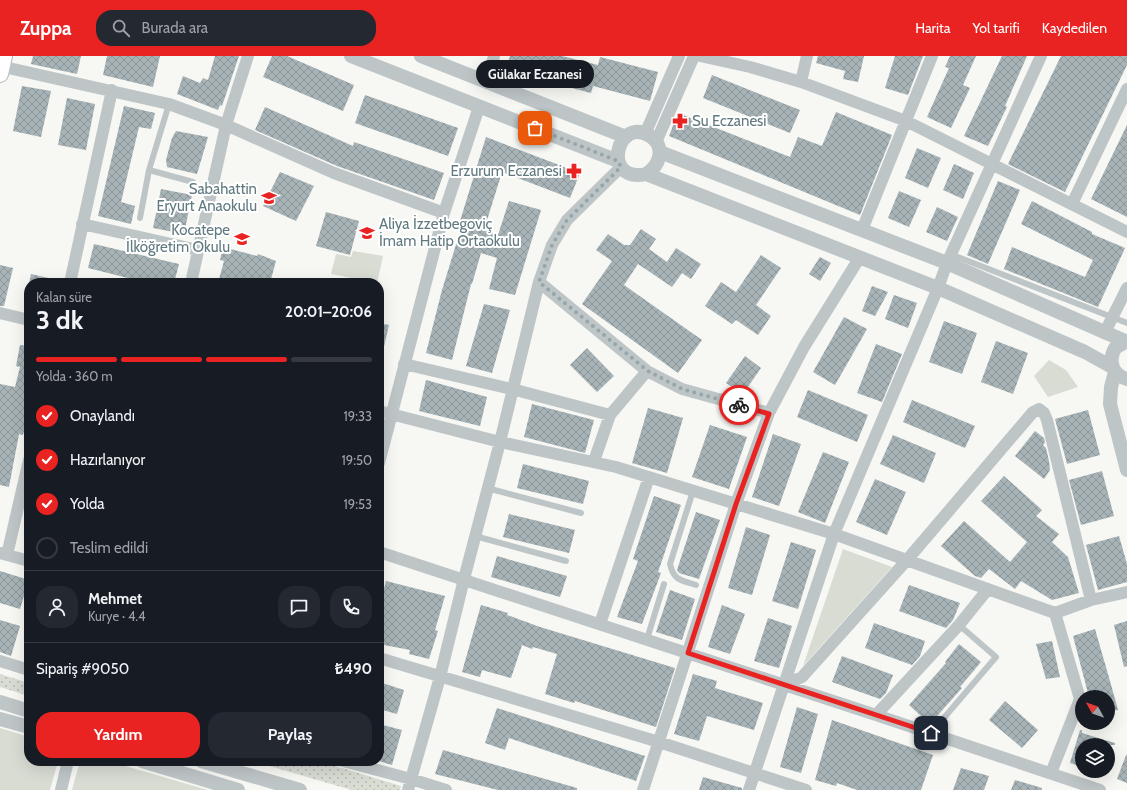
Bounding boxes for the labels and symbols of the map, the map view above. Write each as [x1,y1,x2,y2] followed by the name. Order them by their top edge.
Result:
[476,60,594,88] callout: Gülakar Eczanesi
[518,111,552,145] pin
[671,112,689,130] pharmacy icon: Su Eczanesi
[692,112,767,130] place label: Su Eczanesi
[450,162,562,180] place label: Erzurum Eczanesi
[565,162,583,180] pharmacy icon: Erzurum Eczanesi
[156,180,257,215] place label: Sabahattin Eryurt Anaokulu
[260,189,278,207] school or university icon: Sabahattin Eryurt Anaokulu
[379,214,520,250] place label: Aliya İzzetbegoviç İmam Hatip Ortaokulu
[126,221,230,256] place label: Kocatepe İlköğretim Okulu
[358,224,376,242] school or university icon: Aliya İzzetbegoviç İmam Hatip Ortaokulu
[233,230,251,248] school or university icon: Kocatepe İlköğretim Okulu
[719,385,759,425] courier
[1075,690,1115,730] north arrow
[914,716,948,750] pin

